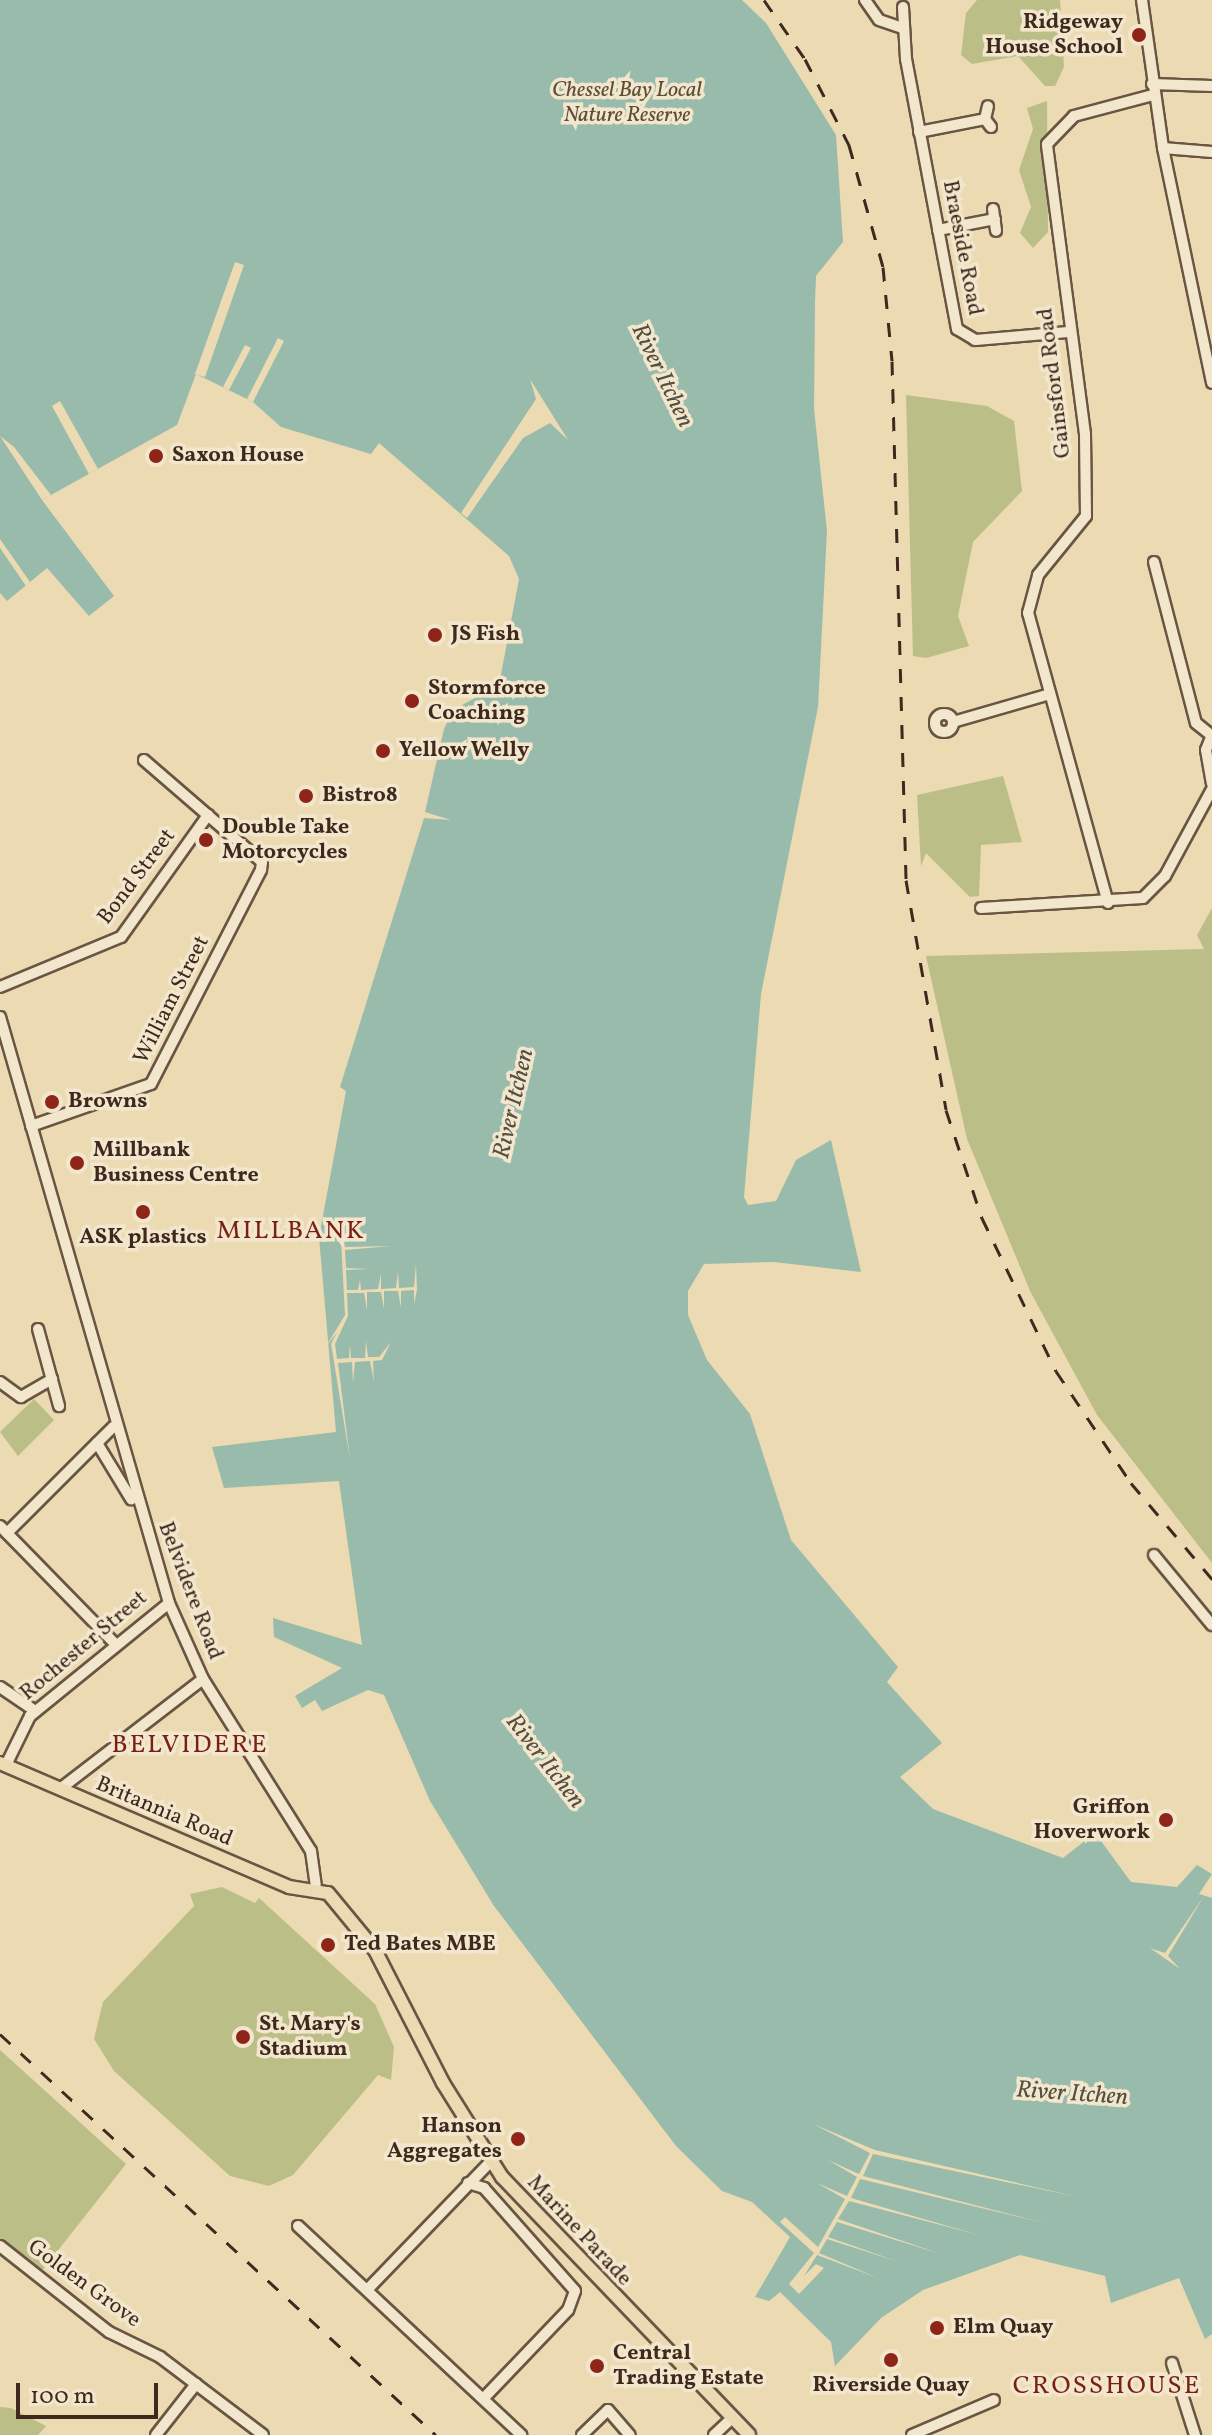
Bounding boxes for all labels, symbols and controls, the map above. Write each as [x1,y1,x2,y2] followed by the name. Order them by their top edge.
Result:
[985,9,1123,60] place label: Ridgeway House School
[1130,26,1148,44] marker: Ridgeway House School
[552,77,702,128] park label: Chessel Bay Local Nature Reserve
[936,178,988,318] street label: Braeside Road
[1033,306,1077,460] street label: Gainsford Road
[624,319,698,433] water label: River Itchen
[172,443,304,469] place label: Saxon House
[147,447,165,465] marker: Saxon House
[451,622,520,648] place label: JS Fish
[426,626,444,644] marker: JS Fish
[428,675,546,726] place label: Stormforce Coaching
[403,692,421,710] marker: Stormforce Coaching
[399,738,530,764] place label: Yellow Welly
[374,742,392,760] marker: Yellow Welly
[322,783,398,809] place label: Bistro8
[297,787,315,805] marker: Bistro8
[222,814,350,866] place label: Double Take Motorcycles
[92,824,182,930] street label: Bond Street
[197,831,215,849] marker: Double Take Motorcycles
[128,932,216,1068] street label: William Street
[488,1046,542,1162] water label: River Itchen
[68,1089,147,1115] place label: Browns
[43,1093,61,1111] marker: Browns
[93,1137,259,1188] place label: Millbank Business Centre
[68,1154,86,1172] marker: Millbank Business Centre
[134,1203,152,1221] marker: ASK plastics
[216,1216,366,1248] district label: MILLBANK
[79,1225,207,1251] place label: ASK plastics
[152,1518,228,1664] street label: Belvidere Road
[15,1585,153,1707] street label: Rochester Street
[498,1709,590,1815] water label: River Itchen
[111,1730,269,1762] district label: BELVIDERE
[92,1771,236,1853] street label: Britannia Road
[1034,1794,1150,1846] place label: Griffon Hoverwork
[1157,1811,1175,1829] marker: Griffon Hoverwork
[344,1932,496,1958] place label: Ted Bates MBE
[319,1936,337,1954] marker: Ted Bates MBE
[259,2011,361,2062] place label: St. Mary's Stadium
[234,2028,252,2046] marker: St. Mary's Stadium
[1015,2077,1129,2113] water label: River Itchen
[387,2113,502,2164] place label: Hanson Aggregates
[509,2130,527,2148] marker: Hanson Aggregates
[521,2170,637,2292] street label: Marine Parade
[22,2234,146,2334] street label: Golden Grove
[953,2315,1053,2341] place label: Elm Quay
[928,2319,946,2337] marker: Elm Quay
[613,2340,764,2392] place label: Central Trading Estate
[882,2351,900,2369] marker: Riverside Quay
[588,2357,606,2375] marker: Central Trading Estate
[20,2367,162,2417] scale bar
[1013,2371,1201,2403] district label: CROSSHOUSE
[813,2373,969,2399] place label: Riverside Quay
[30,2380,95,2414] text: 100 m

